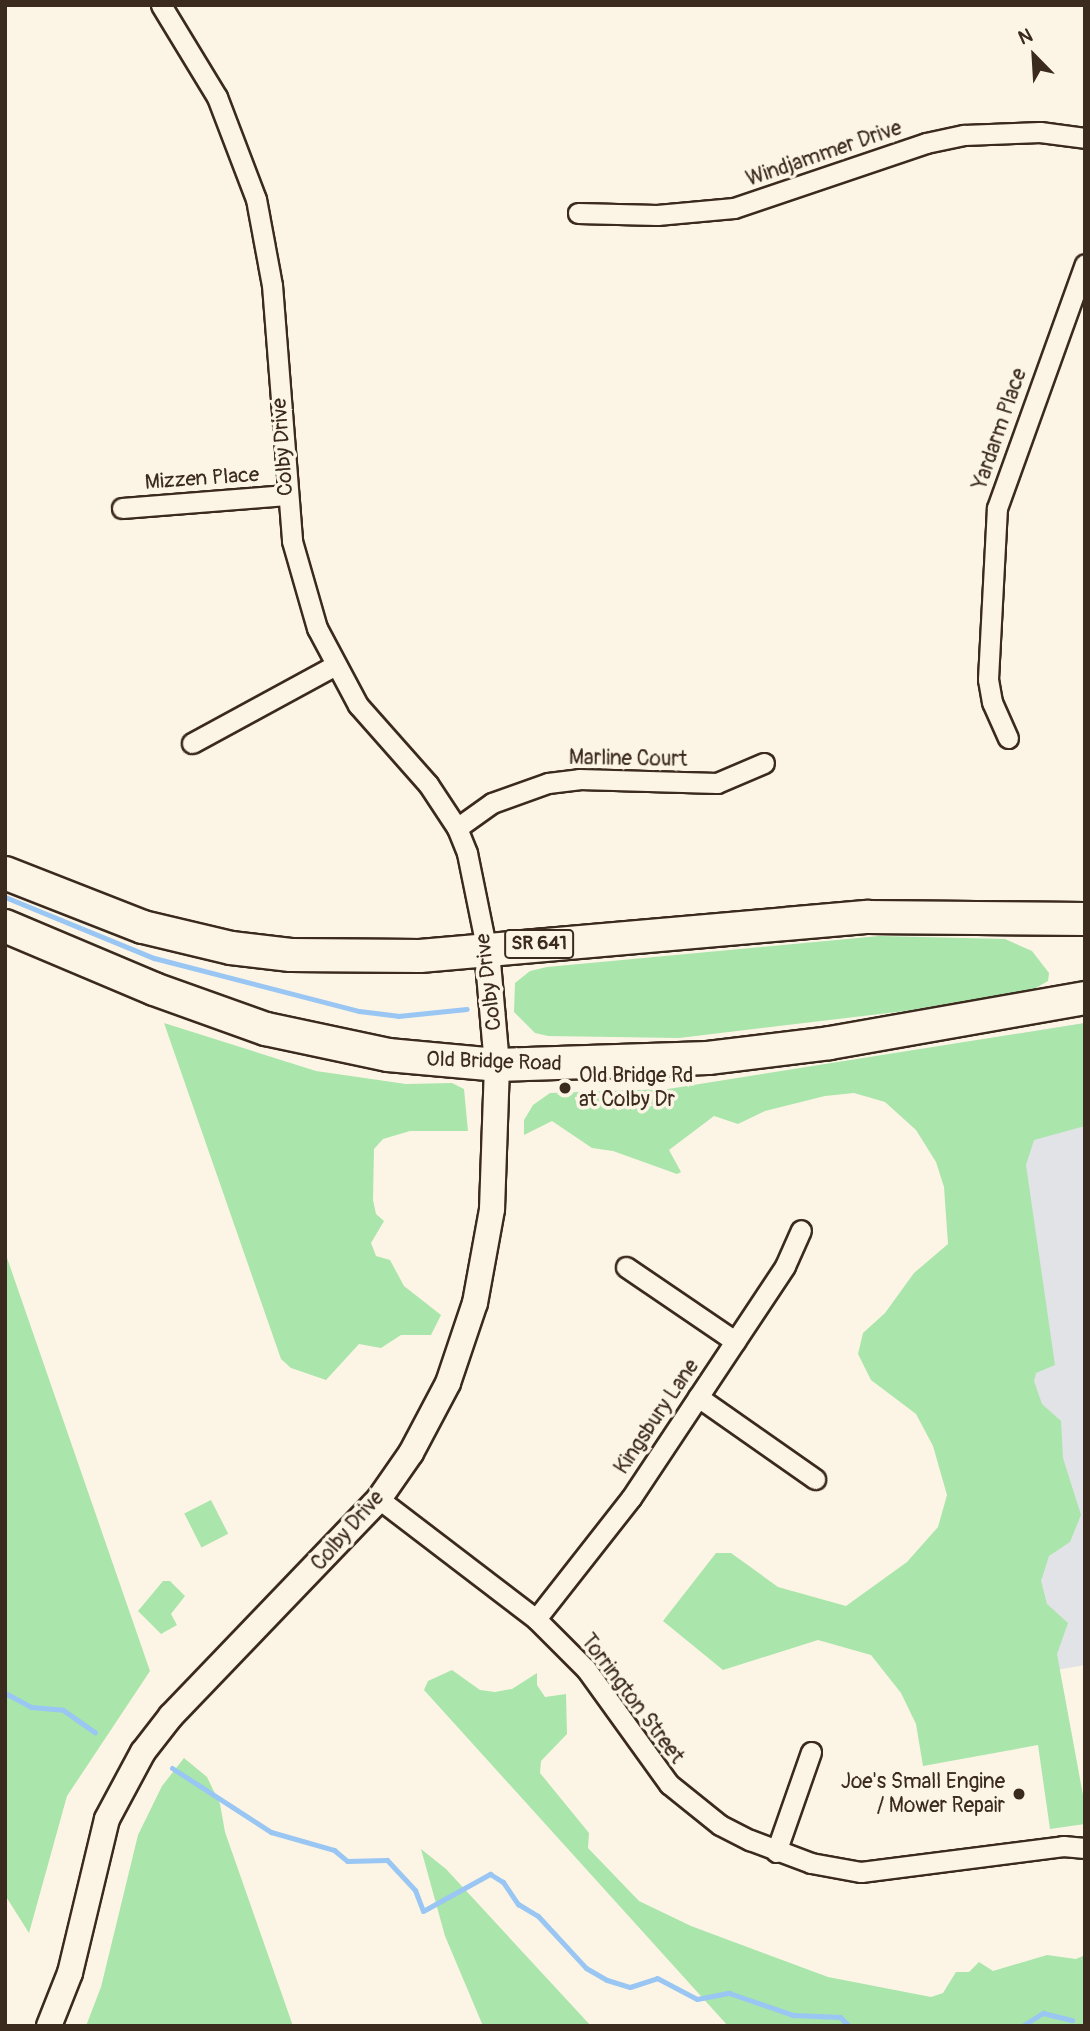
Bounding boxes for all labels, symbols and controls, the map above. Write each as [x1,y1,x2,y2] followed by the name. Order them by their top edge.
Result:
[999,21,1069,91] north arrow
[1015,23,1036,50] text: N
[743,116,905,192] street label: Windjammer Drive
[968,365,1032,493] street label: Yardarm Place
[267,397,299,497] street label: Colby Drive
[144,462,260,496] street label: Mizzen Place
[569,745,687,773] street label: Marline Court
[504,928,574,960] road number: SR 641
[471,932,507,1032] street label: Colby Drive
[426,1047,562,1077] street label: Old Bridge Road
[579,1063,693,1113] place label: Old Bridge Rd at Colby Dr
[557,1080,573,1096] marker: Old Bridge Rd at Colby Dr
[609,1355,705,1479] street label: Kingsbury Lane
[306,1486,390,1576] street label: Colby Drive
[575,1629,689,1769] street label: Torrington Street
[841,1769,1005,1819] place label: Joe's Small Engine / Mower Repair
[1011,1786,1027,1802] marker: Joe's Small Engine / Mower Repair

